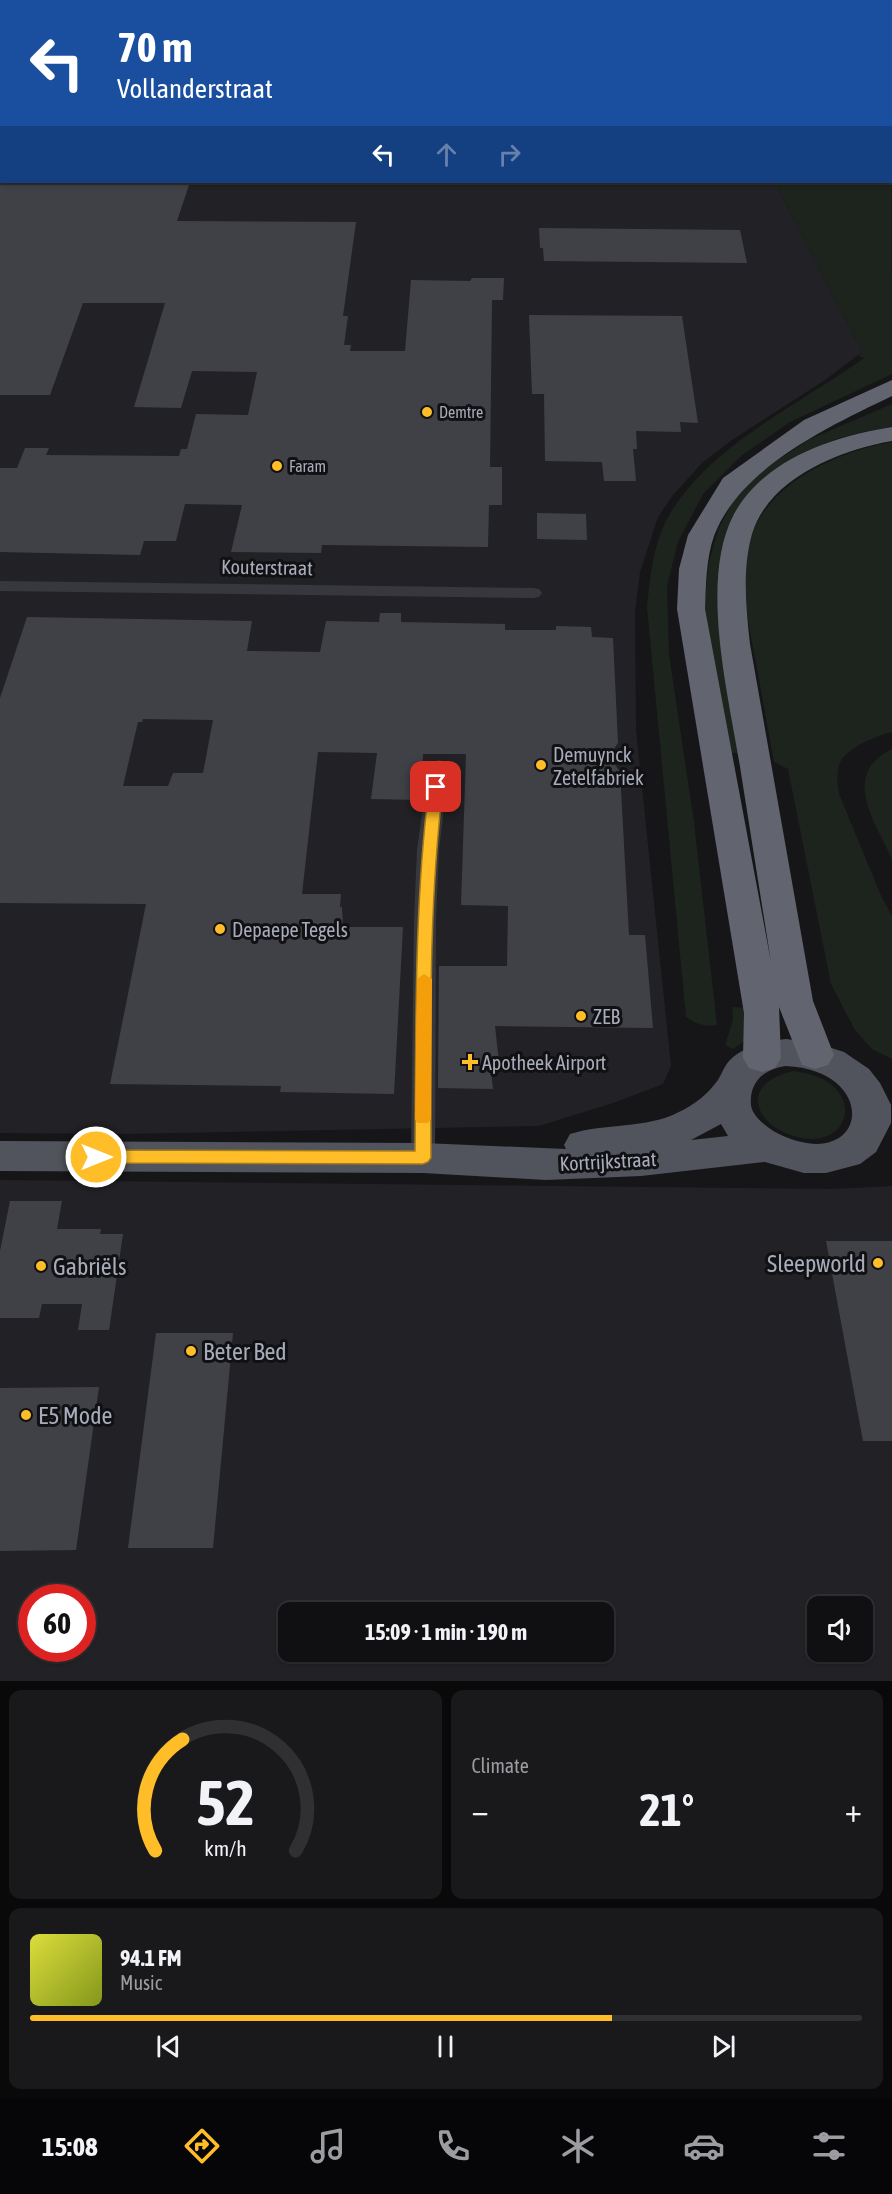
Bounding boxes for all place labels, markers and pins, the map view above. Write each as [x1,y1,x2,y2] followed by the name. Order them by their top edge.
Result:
[439,403,483,421] place label: Demtre
[420,405,434,419] marker: Demtre
[289,457,326,475] place label: Faram
[270,459,284,473] marker: Faram
[553,743,644,789] place label: Demuynck Zetelfabriek
[534,758,548,772] marker: Demuynck Zetelfabriek
[410,761,461,812] pin
[232,918,348,941] place label: Depaepe Tegels
[213,922,227,936] marker: Depaepe Tegels
[593,1005,621,1028] place label: ZEB
[574,1009,588,1023] marker: ZEB
[482,1051,607,1074] place label: Apotheek Airport
[463,1055,477,1069] marker: Apotheek Airport
[767,1250,866,1277] place label: Sleepworld
[53,1253,127,1280] place label: Gabriëls
[871,1256,885,1270] marker: Sleepworld
[34,1259,48,1273] marker: Gabriëls
[203,1338,287,1365] place label: Beter Bed
[184,1344,198,1358] marker: Beter Bed
[38,1402,112,1429] place label: E5 Mode
[19,1408,33,1422] marker: E5 Mode

